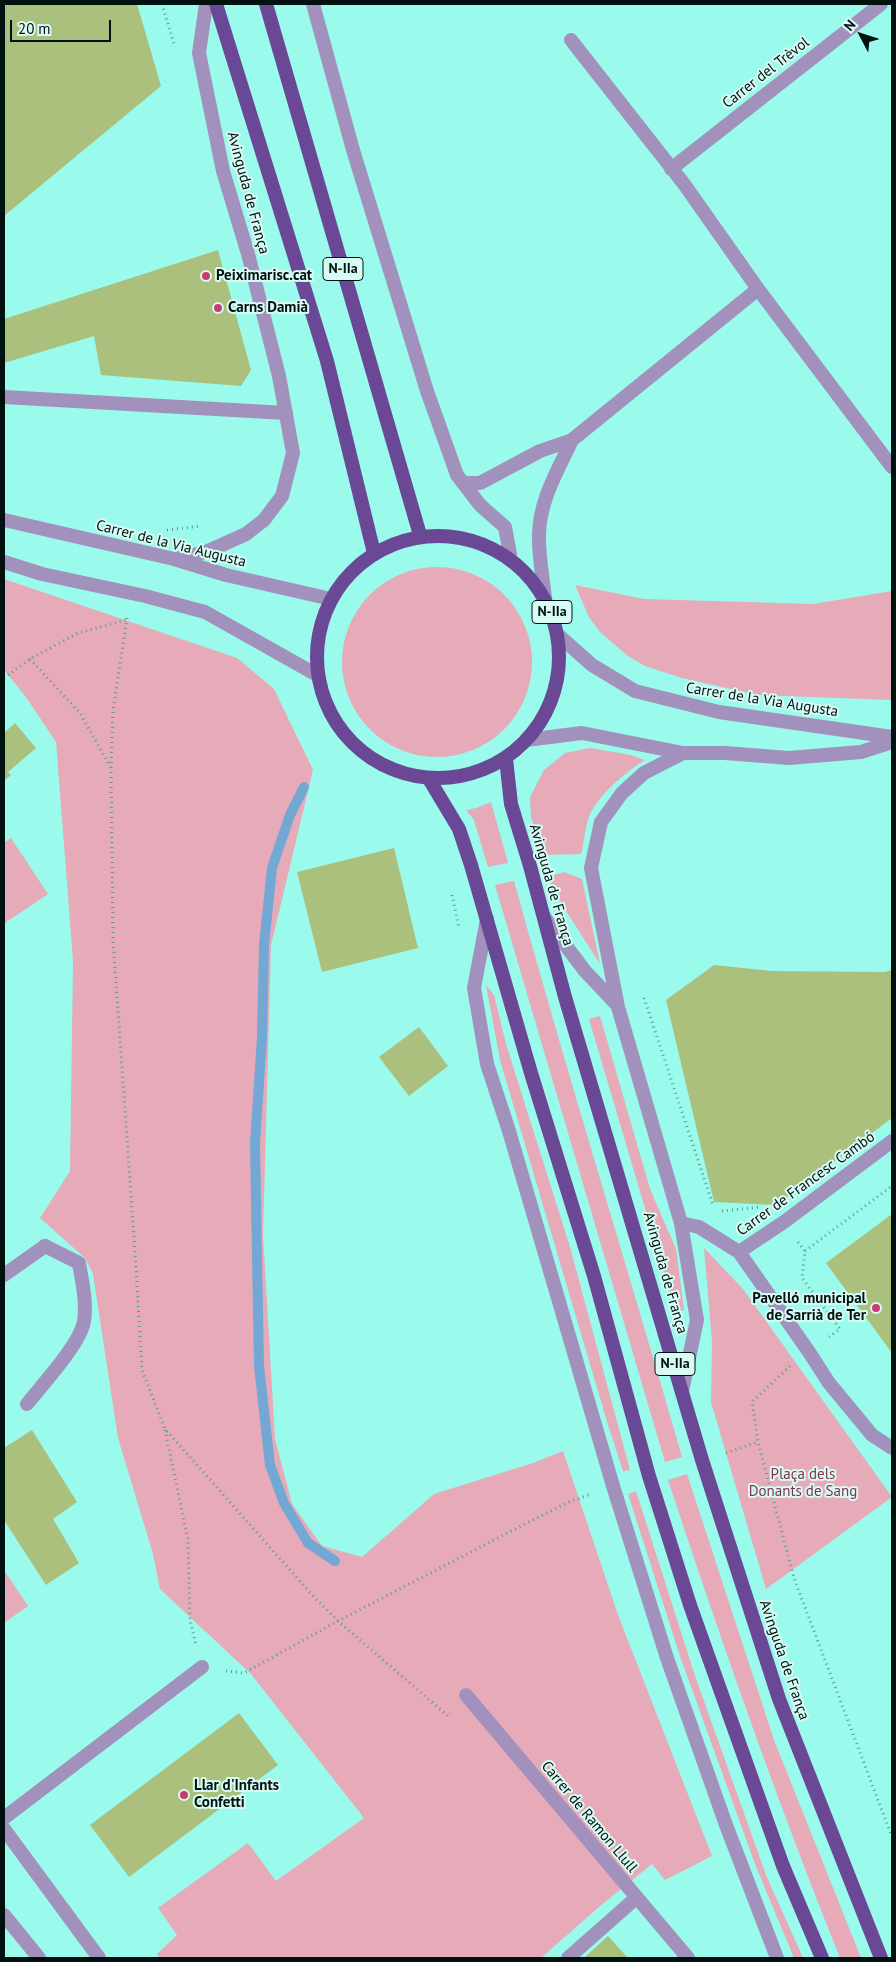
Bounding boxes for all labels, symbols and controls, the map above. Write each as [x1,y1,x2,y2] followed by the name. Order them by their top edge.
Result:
[12,10,114,42] scale bar
[836,10,886,60] north arrow
[840,16,859,35] text: N
[18,19,51,38] text: 20 m
[719,33,813,113] street label: Carrer del Trèvol
[223,130,273,256] street label: Avinguda de França
[323,258,363,280] road number: N-IIa
[216,267,312,285] place label: Peiximarisc.cat
[200,270,212,282] marker: Peiximarisc.cat
[228,299,308,317] place label: Carns Damià
[212,302,224,314] marker: Carns Damià
[94,517,248,571] street label: Carrer de la Via Augusta
[532,600,572,624] road number: N-IIa
[685,679,839,721] street label: Carrer de la Via Augusta
[525,822,577,948] street label: Avinguda de França
[734,1128,878,1240] street label: Carrer de Francesc Cambó
[639,1210,691,1336] street label: Avinguda de França
[752,1290,866,1325] place label: Pavelló municipal de Sarrià de Ter
[870,1302,882,1314] marker: Pavelló municipal de Sarrià de Ter
[655,1352,695,1376] road number: N-IIa
[749,1466,857,1501] park label: Plaça dels Donants de Sang
[755,1598,813,1722] street label: Avinguda de França
[537,1758,641,1876] street label: Carrer de Ramon Llull
[194,1777,279,1812] place label: Llar d'Infants Confetti
[178,1789,190,1801] marker: Llar d'Infants Confetti

